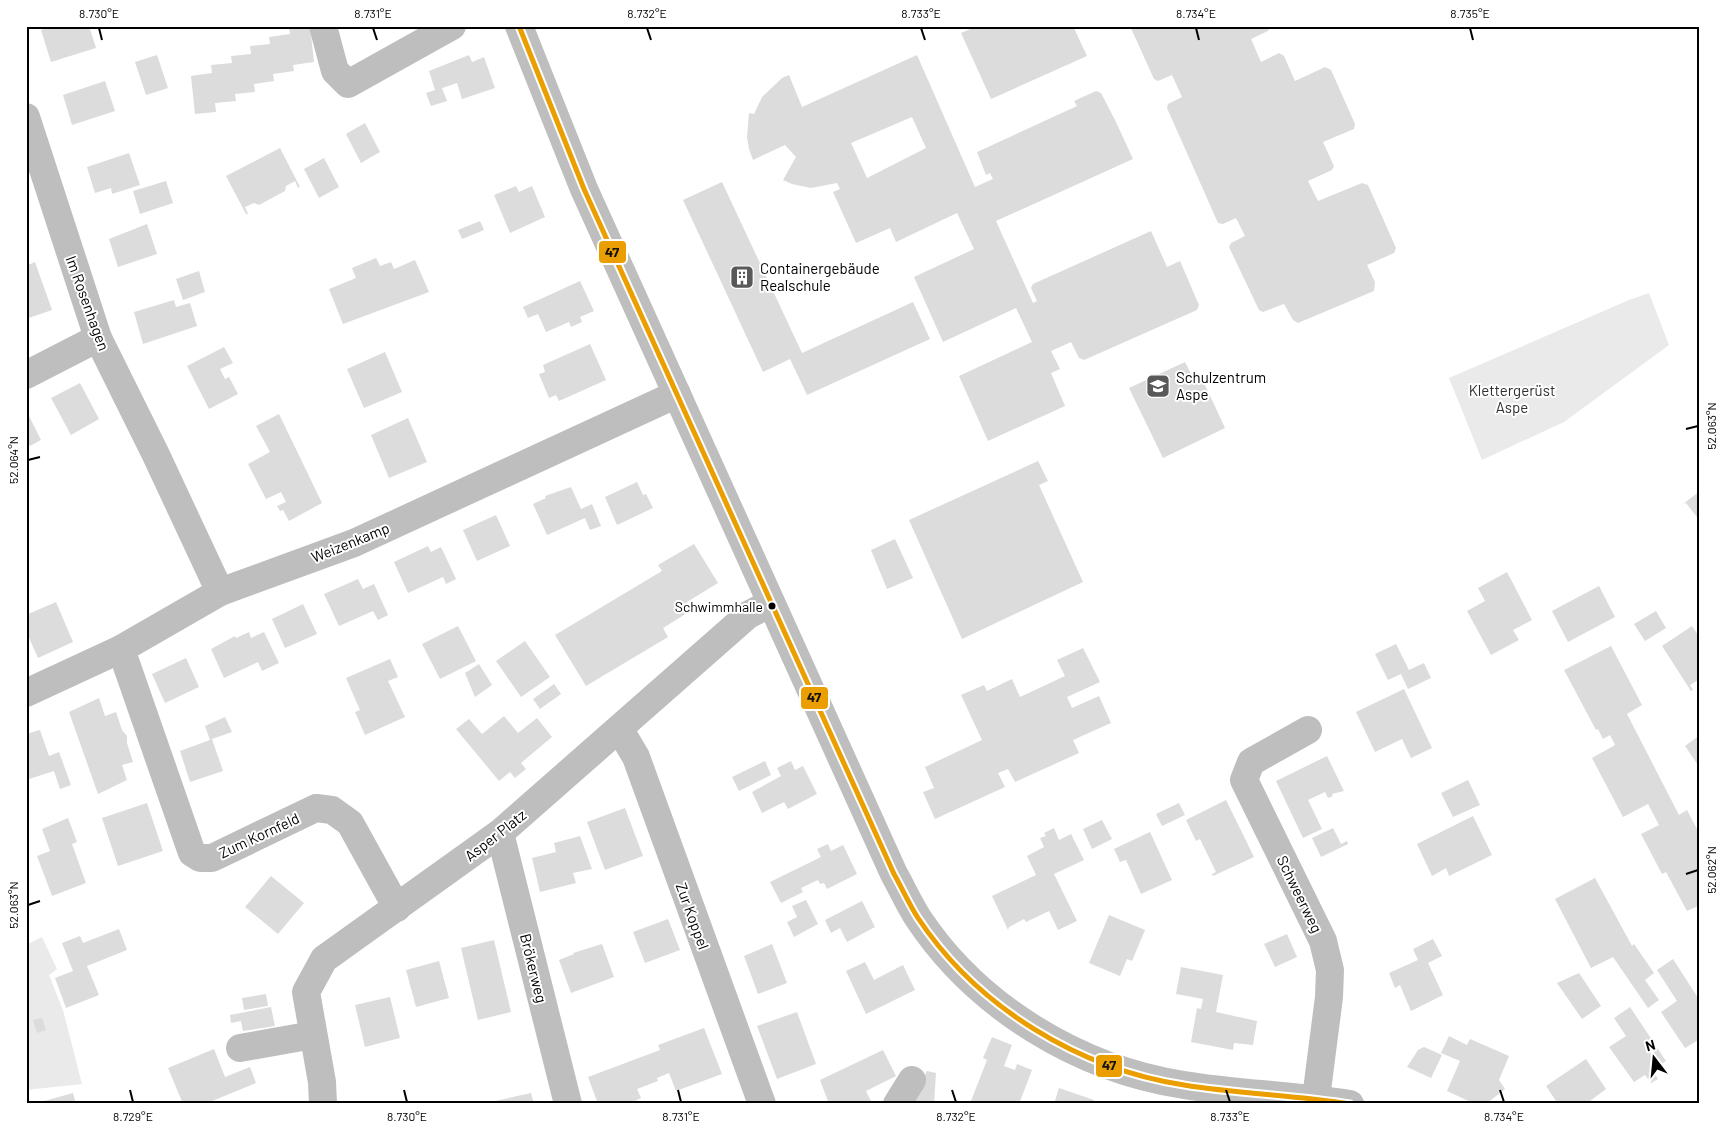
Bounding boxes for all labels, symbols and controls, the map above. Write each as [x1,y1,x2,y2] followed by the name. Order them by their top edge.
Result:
[79,6,119,20] text: 8.730°E
[354,6,392,20] text: 8.731°E
[627,6,667,20] text: 8.732°E
[901,6,941,20] text: 8.733°E
[1176,6,1216,20] text: 8.734°E
[1450,6,1490,20] text: 8.735°E
[598,240,627,264] line badge: 47
[605,243,619,260] text: 47
[62,253,114,353] street label: Im Rosenhagen
[760,259,880,294] place label: Containergebäude Realschule
[729,264,755,290] building icon: Containergebäude Realschule
[1176,368,1266,403] place label: Schulzentrum Aspe
[1145,373,1171,399] school or university icon: Schulzentrum Aspe
[1469,381,1555,416] park label: Klettergerüst Aspe
[1704,402,1718,450] text: 52.063°N
[6,436,20,484] text: 52.064°N
[308,518,392,566] street label: Weizenkamp
[675,598,763,615] place label: Schwimmhalle
[767,601,777,611] marker: Schwimmhalle
[800,686,829,710] line badge: 47
[807,688,821,705] text: 47
[461,805,530,865] street label: Asper Platz
[216,809,302,861] street label: Zum Kornfeld
[1704,846,1718,894] text: 52.062°N
[1274,853,1326,935] street label: Schweerweg
[673,880,713,952] street label: Zur Koppel
[6,881,20,929] text: 52.063°N
[517,932,551,1004] street label: Brökerweg
[1628,1032,1678,1082] north arrow
[1643,1036,1657,1054] text: N
[1095,1054,1123,1078] line badge: 47
[1102,1056,1116,1073] text: 47
[113,1109,153,1123] text: 8.729°E
[387,1109,427,1123] text: 8.730°E
[662,1109,700,1123] text: 8.731°E
[936,1109,976,1123] text: 8.732°E
[1210,1109,1250,1123] text: 8.733°E
[1484,1109,1524,1123] text: 8.734°E

